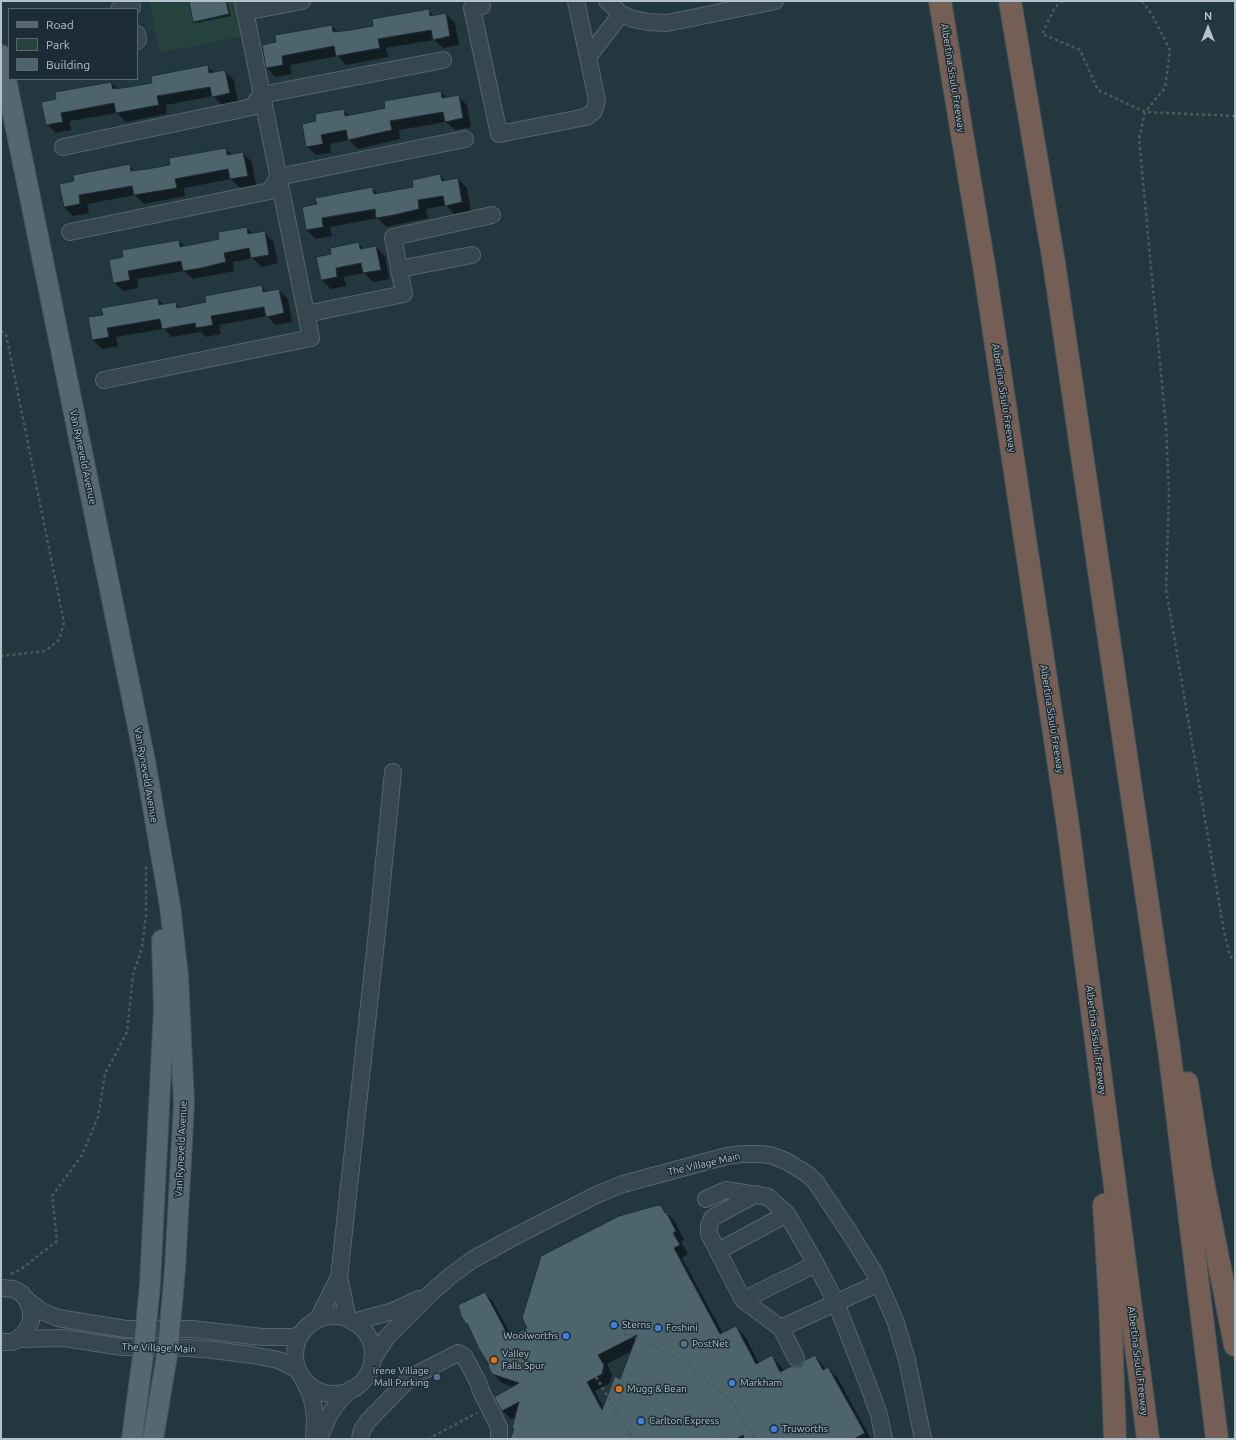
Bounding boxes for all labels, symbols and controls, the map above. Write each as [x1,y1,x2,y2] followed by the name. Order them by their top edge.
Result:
[8,8,138,80] legend
[1188,8,1228,48] north arrow
[1204,10,1212,22] text: N
[46,18,74,31] text: Road
[938,23,968,133] street label: Albertina Sisulu Freeway
[46,38,70,51] text: Park
[46,58,90,71] text: Building
[989,343,1019,453] street label: Albertina Sisulu Freeway
[67,409,99,505] street label: Van Ryneveld Avenue
[1037,664,1067,774] street label: Albertina Sisulu Freeway
[132,726,160,824] street label: Van Ryneveld Avenue
[1083,985,1109,1095] street label: Albertina Sisulu Freeway
[172,1101,190,1197] street label: Van Ryneveld Avenue
[667,1150,741,1178] street label: The Village Main
[1125,1306,1151,1416] street label: Albertina Sisulu Freeway
[622,1319,651,1331] place label: Sterns
[609,1320,619,1330] marker: Sterns
[666,1322,698,1334] place label: Foshini
[653,1323,663,1333] marker: Foshini
[503,1330,558,1342] place label: Woolworths
[561,1331,571,1341] marker: Woolworths
[692,1338,729,1350] place label: PostNet
[679,1339,689,1349] marker: PostNet
[122,1341,196,1355] street label: The Village Main
[502,1348,544,1372] place label: Valley Falls Spur
[489,1355,499,1365] marker: Valley Falls Spur
[373,1365,429,1388] place label: Irene Village Mall Parking
[432,1372,442,1382] marker: Irene Village Mall Parking
[740,1377,782,1389] place label: Markham
[727,1378,737,1388] marker: Markham
[627,1383,687,1395] place label: Mugg & Bean
[614,1384,624,1394] marker: Mugg & Bean
[649,1415,719,1427] place label: Carlton Express
[636,1416,646,1426] marker: Carlton Express
[782,1423,828,1435] place label: Truworths
[769,1424,779,1434] marker: Truworths

